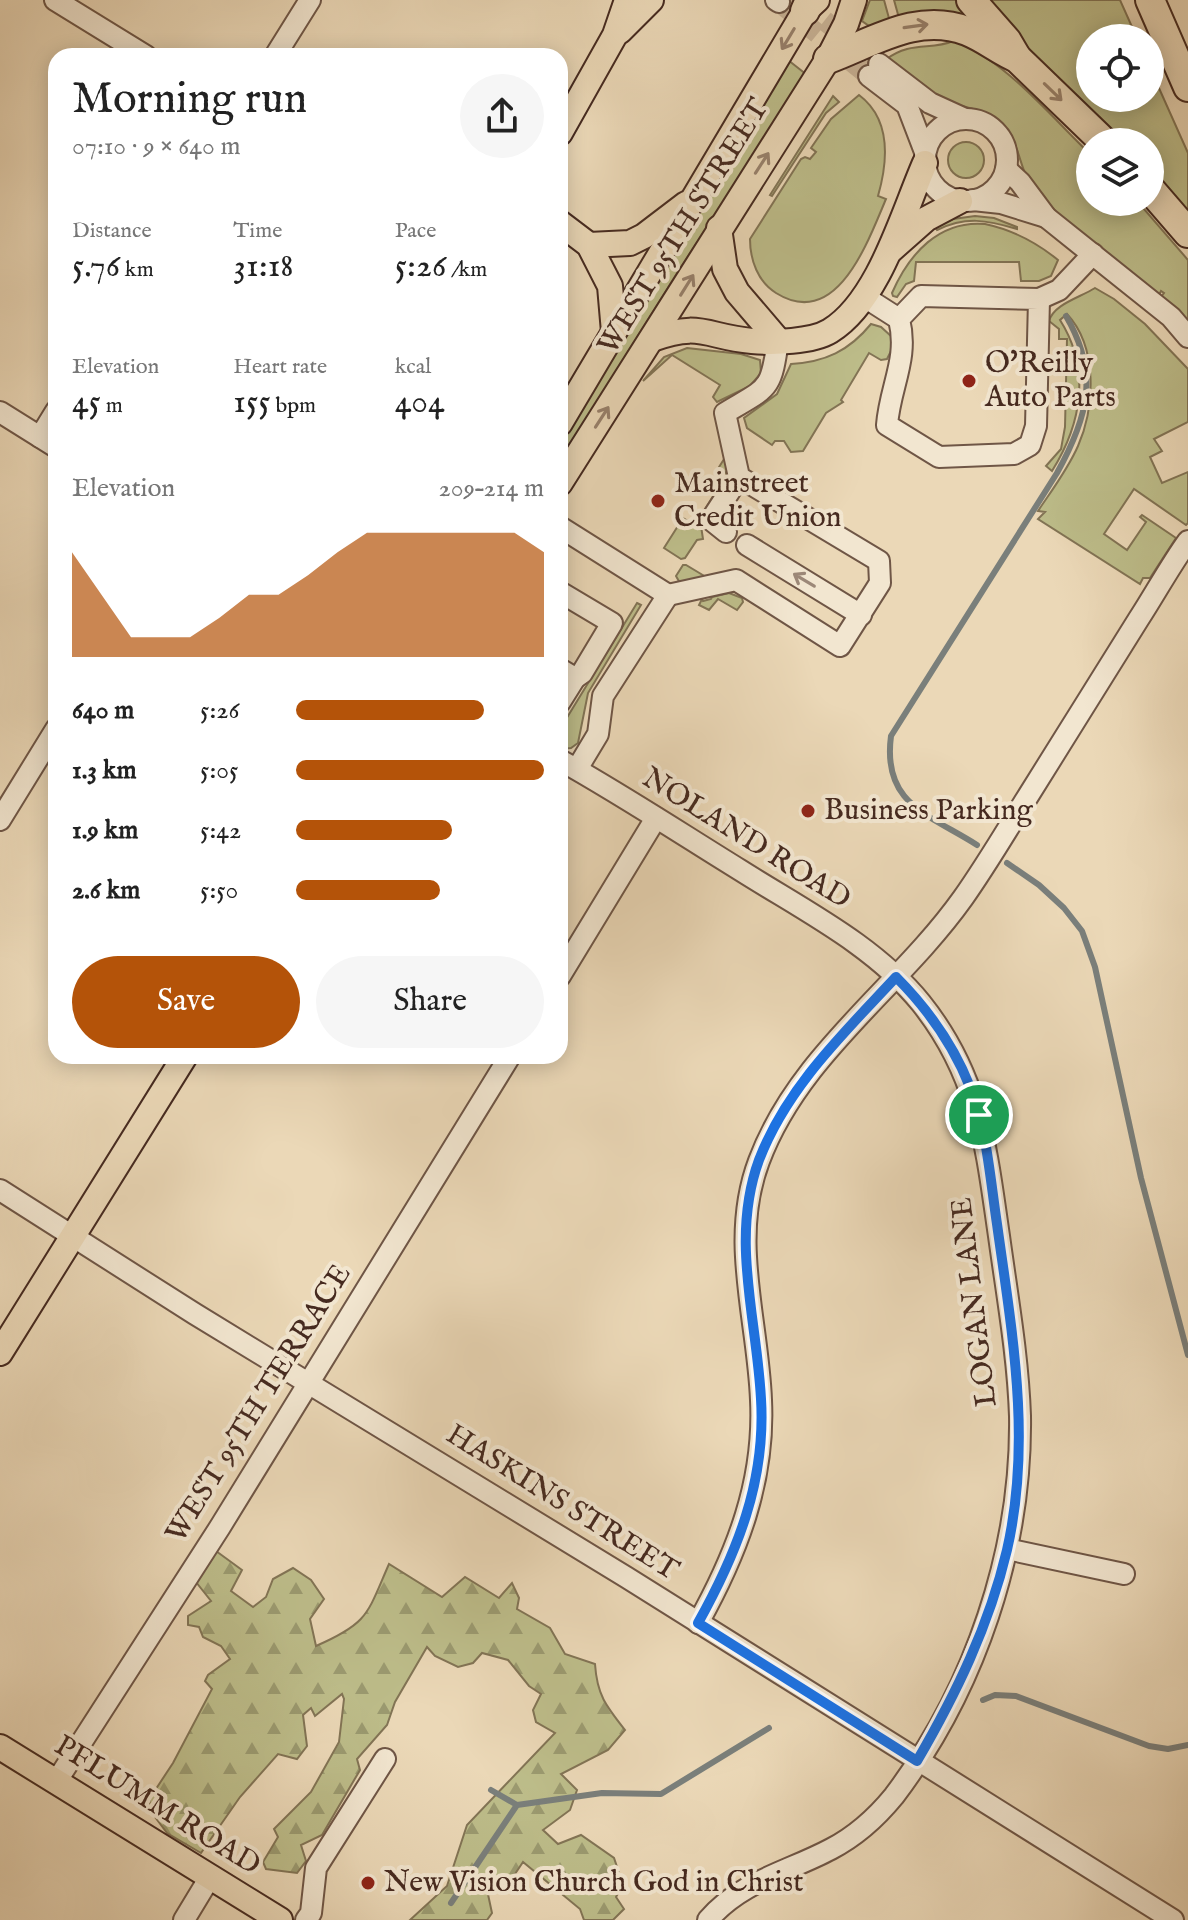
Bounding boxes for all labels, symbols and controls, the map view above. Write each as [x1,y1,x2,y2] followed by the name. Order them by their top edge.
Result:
[903,18,928,33] one-way arrow
[1076,24,1164,216] map controls
[1076,24,1164,112] button: locate
[780,27,796,50] one-way arrow
[72,72,307,128] text: Morning run
[460,74,544,158] button: share
[1043,83,1063,102] one-way arrow
[590,92,778,362] street label: WEST 95TH STREET
[1076,128,1164,216] button: layers
[72,130,241,163] text: 07:10 · 9 × 640 m
[754,152,770,175] one-way arrow
[72,217,152,245] text: Distance
[233,217,282,245] text: Time
[395,217,436,245] text: Pace
[72,245,120,288] text: 5.76
[233,245,294,288] text: 31:18
[395,245,446,288] text: 5:26
[120,256,154,284] text: km
[446,256,487,284] text: /km
[678,274,695,296] one-way arrow
[984,345,1116,417] place label: O'Reilly Auto Parts
[72,353,159,381] text: Elevation
[233,353,327,381] text: Heart rate
[395,353,431,381] text: kcal
[960,372,978,390] marker: O'Reilly Auto Parts
[72,381,101,424] text: 45
[233,381,271,424] text: 155
[395,381,445,424] text: 404
[101,392,123,420] text: m
[271,392,316,420] text: bpm
[594,407,610,429] one-way arrow
[674,465,841,537] place label: Mainstreet Credit Union
[72,472,175,505] text: Elevation
[439,472,544,505] text: 209–214 m
[649,492,667,510] marker: Mainstreet Credit Union
[793,572,816,588] one-way arrow
[72,694,134,727] text: 640 m
[200,694,239,727] text: 5:26
[72,754,137,787] text: 1.3 km
[200,754,238,787] text: 5:05
[635,760,857,918] street label: NOLAND ROAD
[824,792,1033,830] place label: Business Parking
[799,802,817,820] marker: Business Parking
[72,814,138,847] text: 1.9 km
[200,814,241,847] text: 5:42
[72,874,140,907] text: 2.6 km
[200,874,238,907] text: 5:50
[72,956,300,1048] button: Save
[316,956,544,1048] button: Share
[945,1081,1013,1149] pin
[957,1093,1001,1137] icon: arrive
[943,1195,1007,1409] street label: LOGAN LANE
[158,1258,360,1550] street label: WEST 95TH TERRACE
[439,1416,685,1590] street label: HASKINS STREET
[47,1727,267,1885] street label: PFLUMM ROAD
[384,1864,803,1902] place label: New Vision Church God in Christ
[359,1874,377,1892] marker: New Vision Church God in Christ

